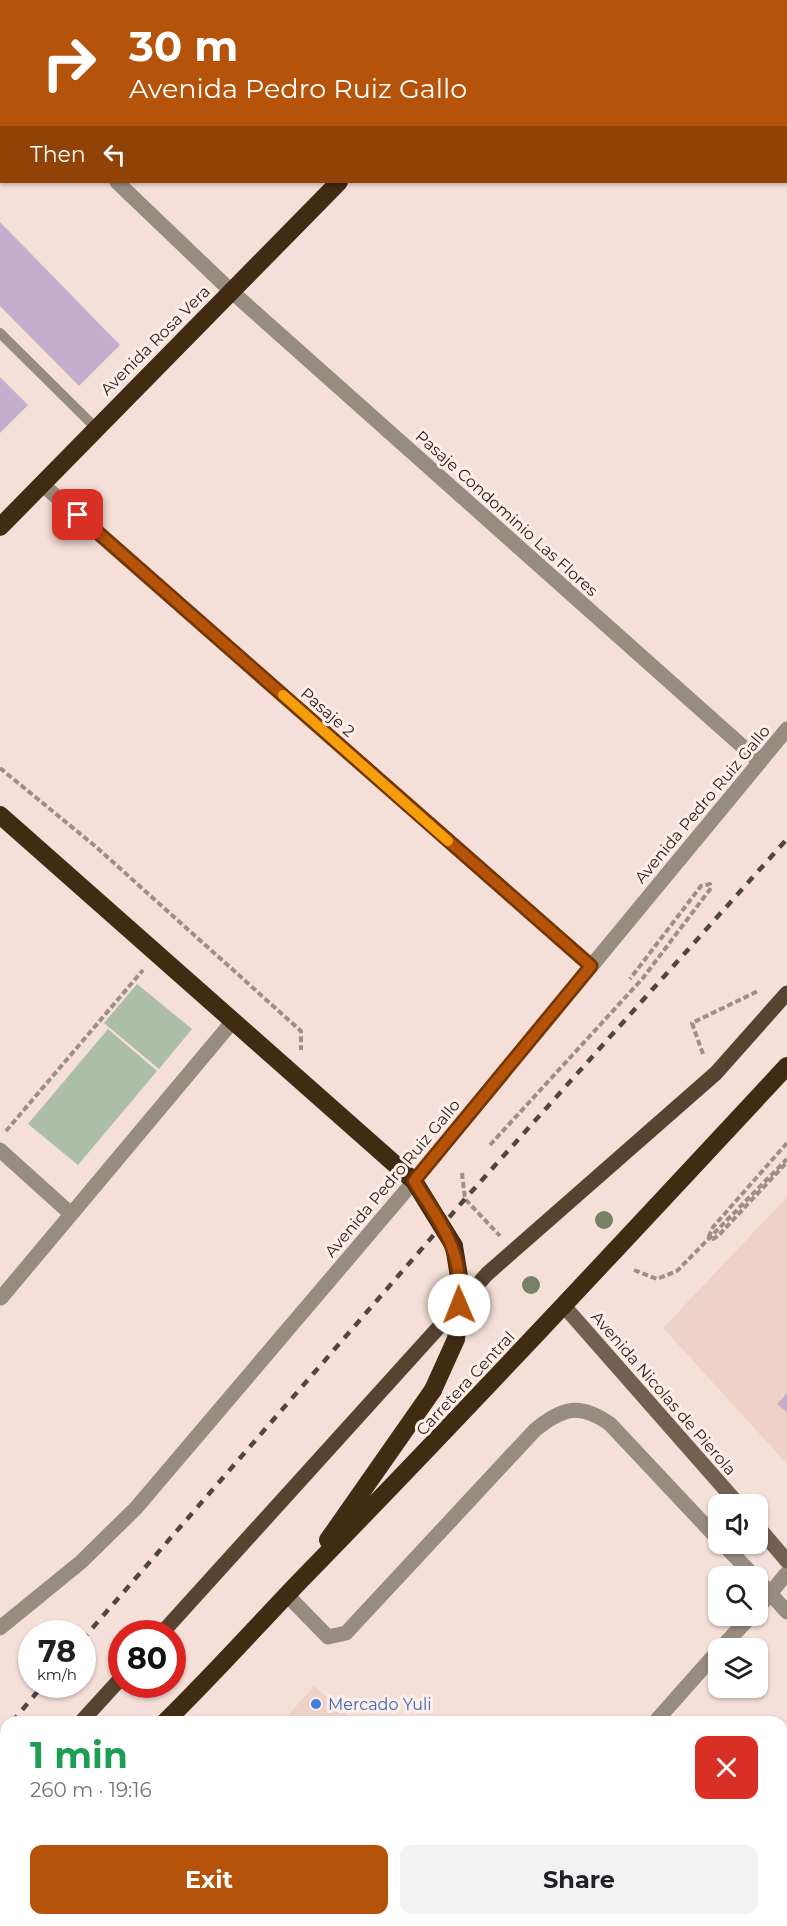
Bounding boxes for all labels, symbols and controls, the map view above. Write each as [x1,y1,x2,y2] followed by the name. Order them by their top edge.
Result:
[129,20,238,72] text: 30 m
[30,24,108,102] icon: right
[129,72,467,105] text: Avenida Pedro Ruiz Gallo
[98,138,131,171] icon: left
[30,141,86,168] text: Then
[97,282,214,399] street label: Avenida Rosa Vera
[412,427,602,600] street label: Pasaje Condominio Las Flores
[52,489,103,540] pin
[61,498,94,531] icon: arrive
[297,684,359,741] street label: Pasaje 2
[631,721,774,887] street label: Avenida Pedro Ruiz Gallo
[321,1095,464,1261] street label: Avenida Pedro Ruiz Gallo
[427,1273,491,1337] position arrow
[587,1308,740,1479] street label: Avenida Nicolas de Pierola
[412,1327,519,1439] street label: Carretera Central
[708,1494,768,1698] map controls
[708,1494,768,1554] button: sound
[708,1566,768,1626] button: search
[108,1620,186,1698] speed limit sign: 80
[38,1633,76,1670] text: 78
[708,1638,768,1698] button: layers
[37,1665,77,1684] text: km/h
[328,1695,432,1714] place label: Mercado Yuli
[309,1697,323,1711] marker: Mercado Yuli
[30,1733,128,1777] text: 1 min
[695,1736,758,1799] button: close
[30,1778,152,1802] text: 260 m · 19:16
[30,1845,388,1914] button: Exit
[400,1845,758,1914] button: Share

